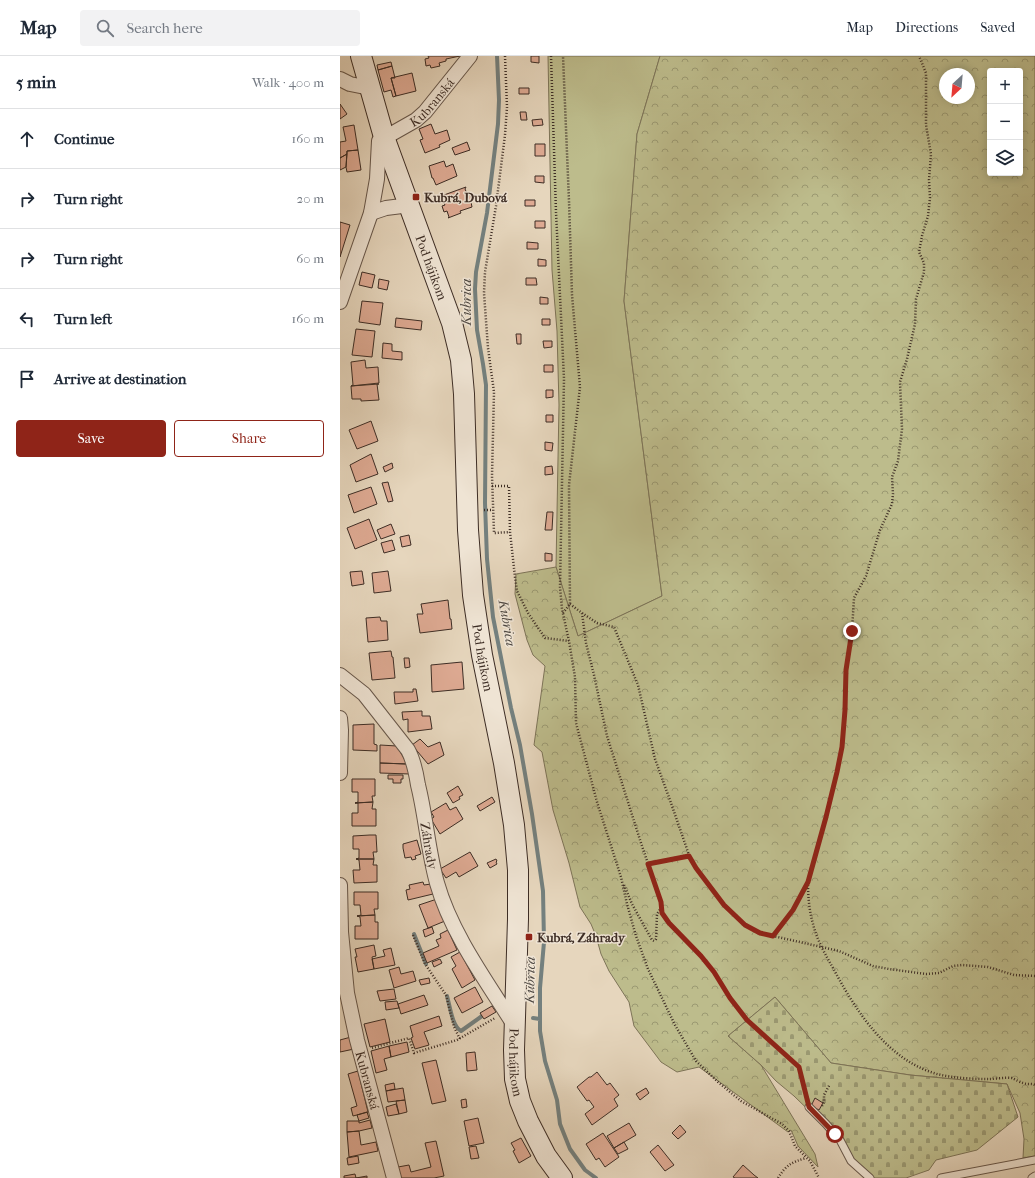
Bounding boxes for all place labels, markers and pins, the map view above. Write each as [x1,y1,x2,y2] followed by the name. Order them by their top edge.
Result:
[424,190,508,205] place label: Kubrá, Dubová
[411,192,421,202] marker: Kubrá, Dubová
[537,930,626,946] place label: Kubrá, Záhrady
[524,932,534,942] marker: Kubrá, Záhrady

